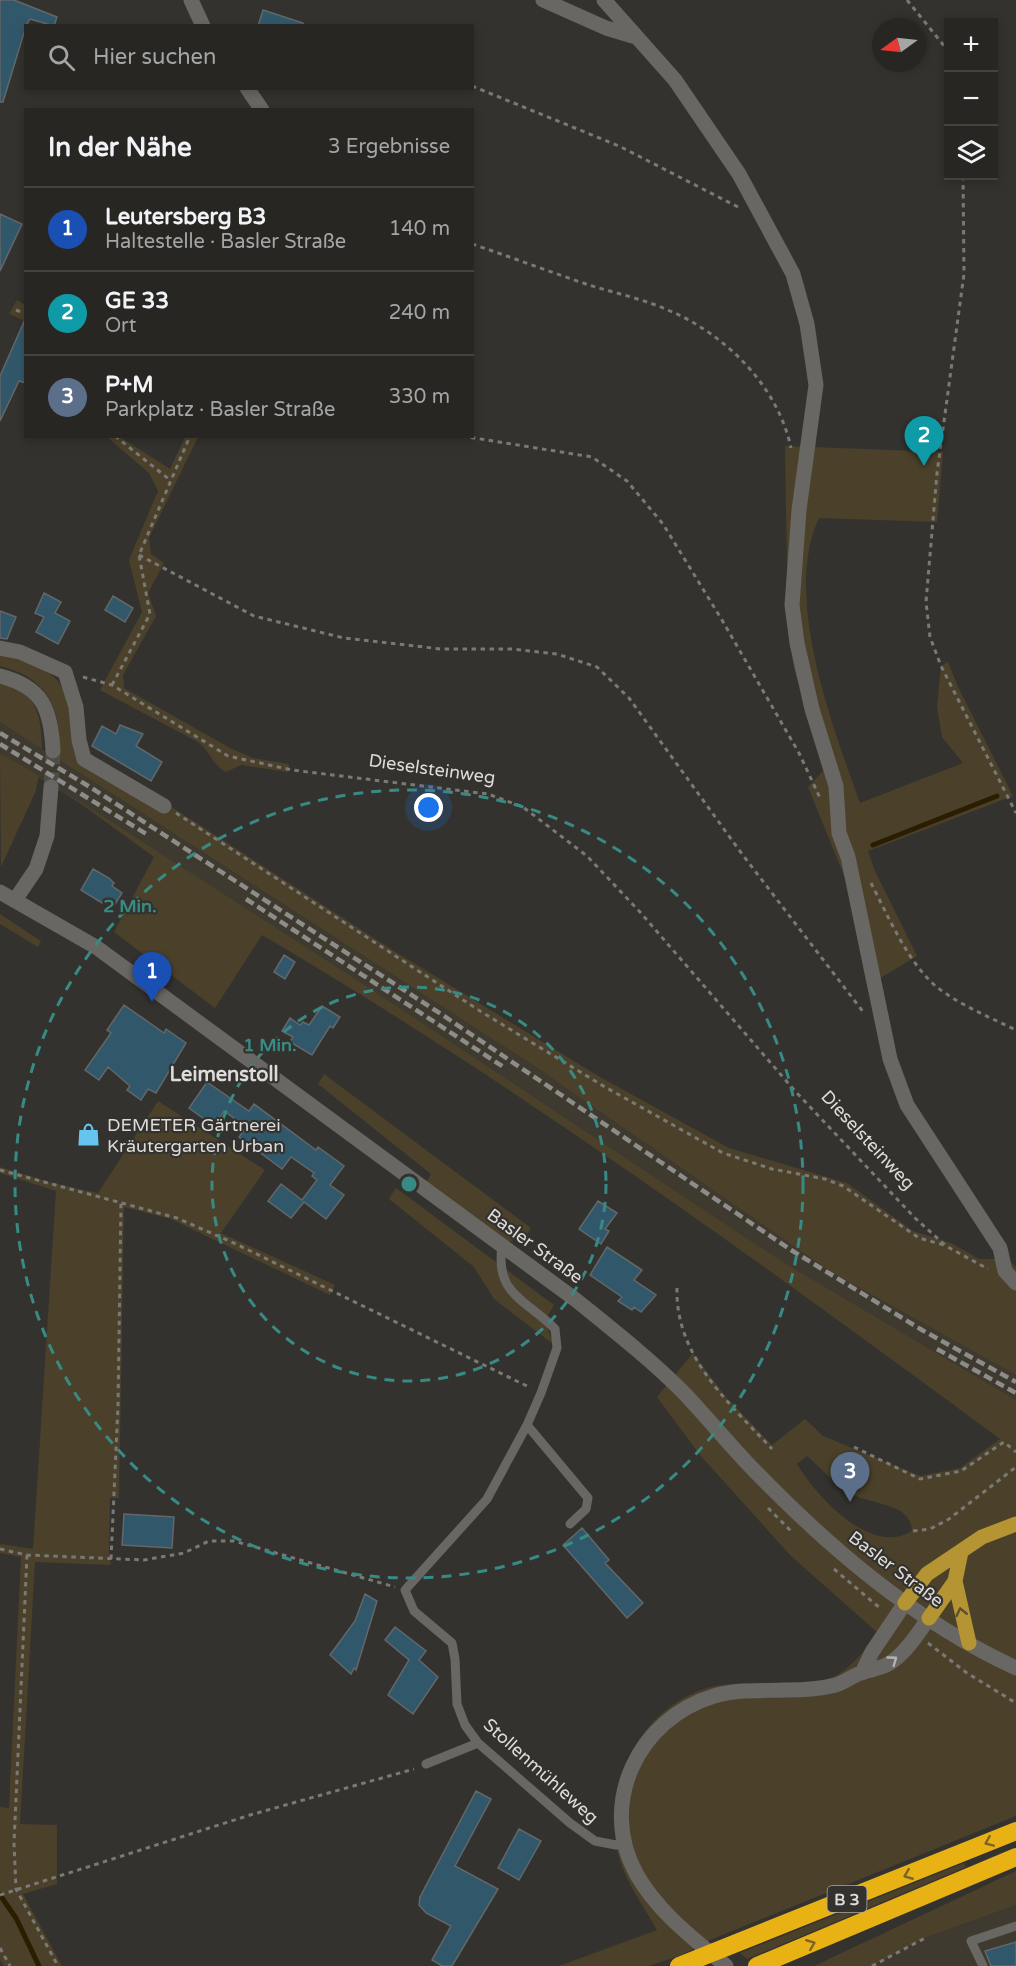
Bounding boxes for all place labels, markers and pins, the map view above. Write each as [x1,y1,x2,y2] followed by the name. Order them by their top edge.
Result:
[904,416,944,466] pin: 2
[132,952,172,1002] pin: 1
[107,1114,284,1157] place label: DEMETER Gärtnerei Kräutergarten Urban
[76,1122,102,1148] shop icon: DEMETER Gärtnerei Kräutergarten Urban
[399,1174,419,1194] centre of rings
[830,1452,870,1502] pin: 3

